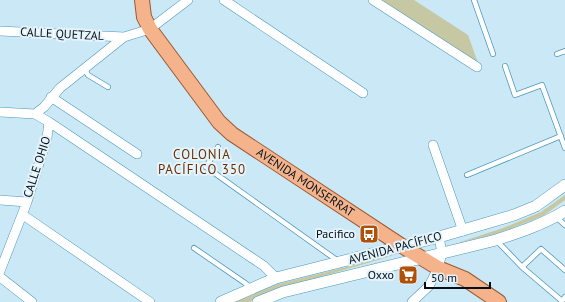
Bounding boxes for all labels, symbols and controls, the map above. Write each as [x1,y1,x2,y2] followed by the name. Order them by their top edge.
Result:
[20,24,104,43] street label: CALLE QUETZAL
[20,134,53,199] street label: CALLE OHIO
[254,144,358,220] street label: AVENIDA MONSERRAT
[158,146,246,178] district label: COLONIA PACÍFICO 350
[358,223,380,245] bus stop icon: Pacifico
[316,226,355,241] place label: Pacifico
[347,228,443,267] street label: AVENIDA PACÍFICO
[397,264,419,286] supermarket icon: Oxxo
[425,264,490,290] scale bar
[368,267,394,282] place label: Oxxo
[431,270,457,285] text: 50 m

